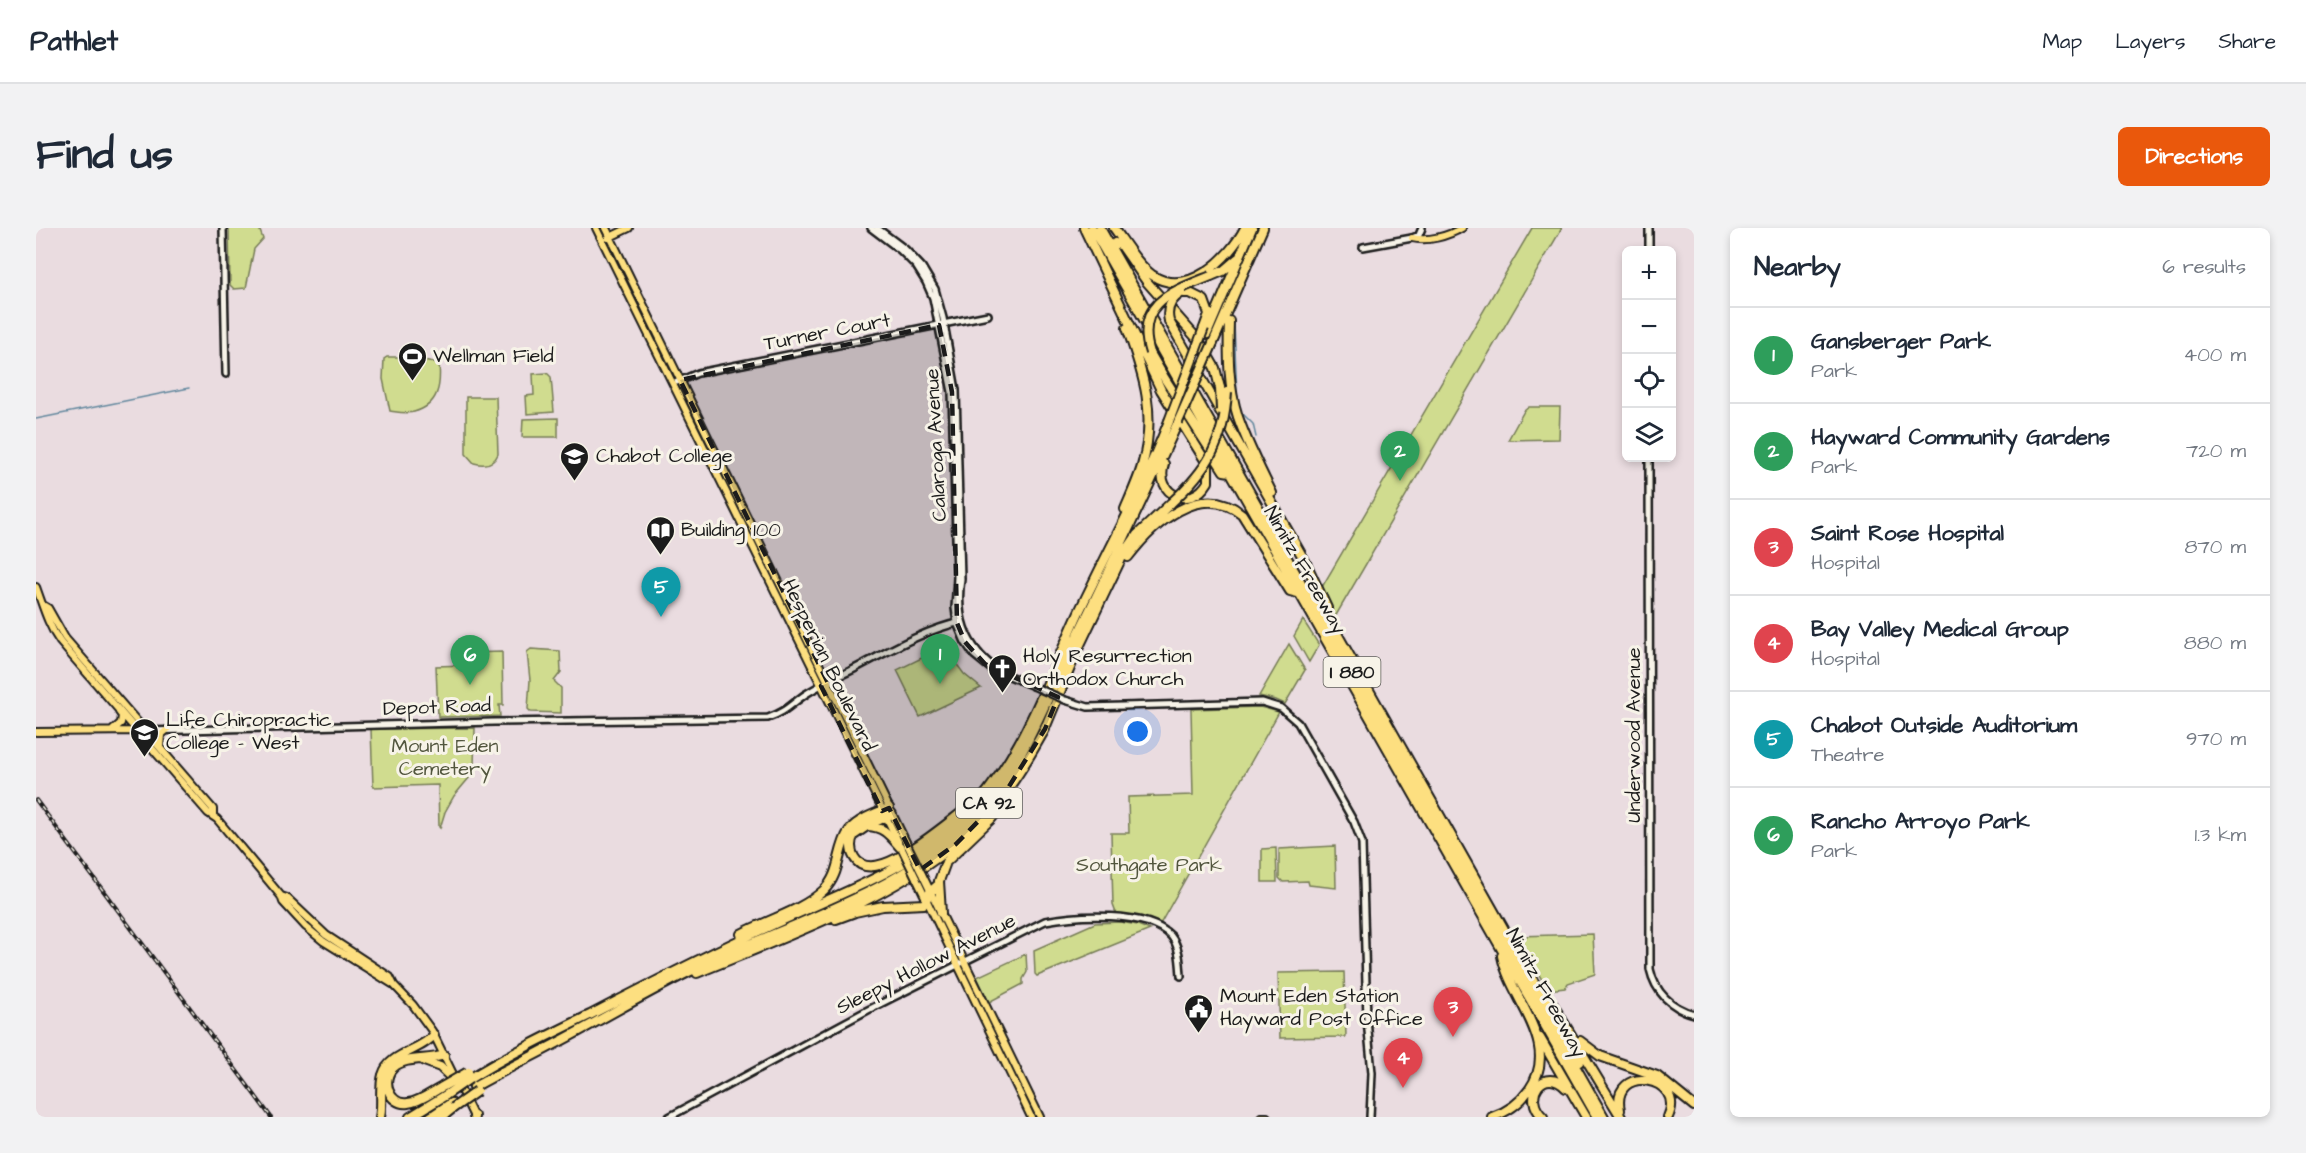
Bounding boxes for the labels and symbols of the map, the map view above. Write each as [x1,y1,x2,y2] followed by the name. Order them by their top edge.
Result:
[761,306,893,358] street label: Turner Court
[396,340,428,382] sports icon: Wellman Field
[433,342,554,370] place label: Wellman Field
[918,367,955,522] street label: Calaroga Avenue
[1380,432,1420,481] pin: 2
[559,440,591,482] school or university icon: Chabot College
[596,442,733,471] place label: Chabot College
[1256,501,1353,640] street label: Nimitz Freeway
[644,514,676,556] library icon: Building 100
[681,516,781,545] place label: Building 100
[642,568,680,617] pin: 5
[775,574,883,756] street label: Hesperian Boulevard
[920,634,960,684] pin: 1
[450,636,490,685] pin: 6
[1023,642,1192,693] place label: Holy Resurrection Orthodox Church
[1620,647,1648,823] street label: Underwood Avenue
[986,652,1018,694] church icon: Holy Resurrection Orthodox Church
[1324,657,1380,687] road number: I 880
[382,691,492,723] street label: Depot Road
[166,706,332,758] place label: Life Chiropractic College - West
[129,716,161,758] school or university icon: Life Chiropractic College - West
[1123,717,1152,746] your location
[392,732,498,784] park label: Mount Eden Cemetery
[956,788,1022,818] road number: CA 92
[1076,851,1222,880] park label: Southgate Park
[832,907,1021,1022] street label: Sleepy Hollow Avenue
[1498,923,1593,1063] street label: Nimitz Freeway
[1220,982,1423,1034] place label: Mount Eden Station Hayward Post Office
[1434,988,1472,1037] pin: 3
[1183,992,1215,1034] public building icon: Mount Eden Station Hayward Post Office
[1384,1038,1422,1088] pin: 4

